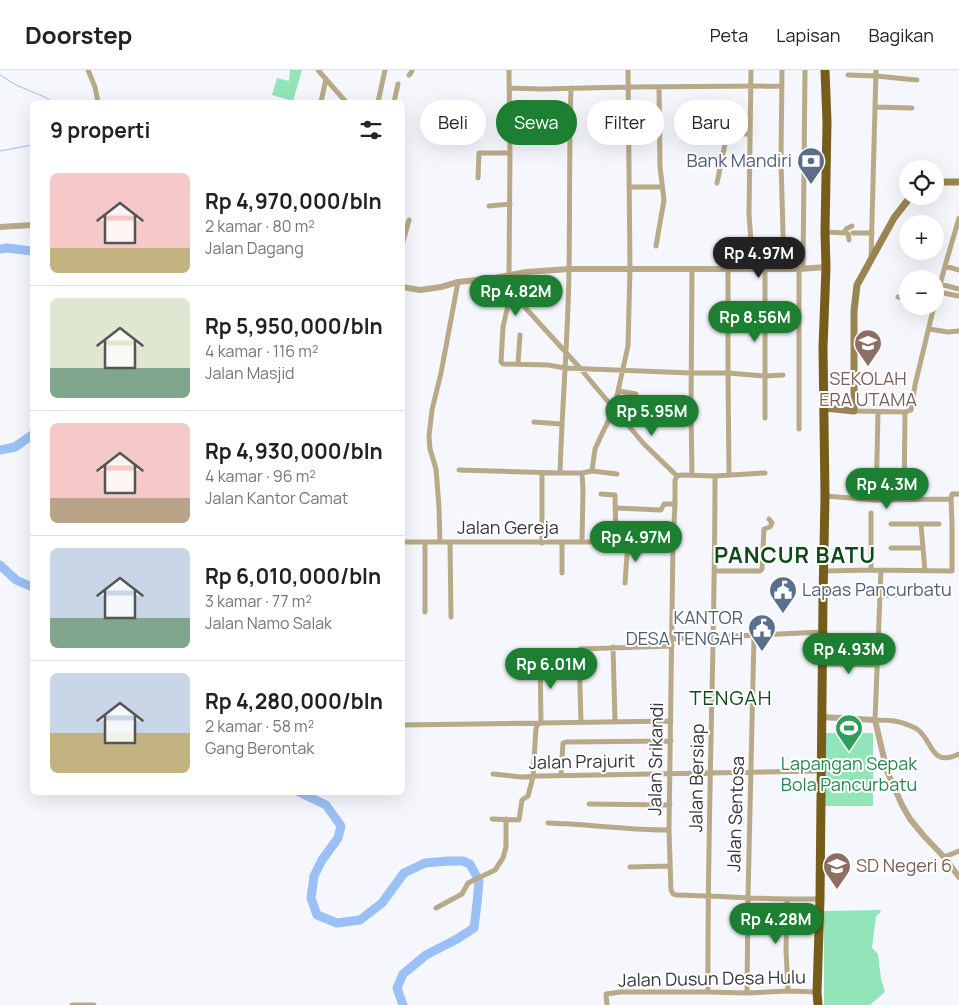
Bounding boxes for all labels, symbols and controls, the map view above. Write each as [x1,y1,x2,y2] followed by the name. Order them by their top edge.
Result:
[25,18,132,51] text: Doorstep
[710,23,748,47] text: Peta
[776,23,840,47] text: Lapisan
[868,23,934,47] text: Bagikan
[420,100,486,145] chip: Beli
[496,100,577,145] chip: Sewa
[587,100,664,145] chip: Filter
[674,100,748,145] chip: Baru
[50,116,150,144] text: 9 properti
[357,116,385,144] icon: filters
[796,146,826,185] bank icon: Bank Mandiri
[686,148,792,172] place label: Bank Mandiri
[899,160,944,315] map controls
[899,160,944,205] button: locate
[205,187,382,215] text: Rp 4,970,000/bln
[90,193,150,253] icon: home
[205,215,315,237] text: 2 kamar · 80 m²
[899,215,944,260] button: +
[707,236,811,279] pin: Rp 4.97M
[205,237,304,259] text: Jalan Dagang
[724,242,794,264] text: Rp 4.97M
[899,270,944,315] button: −
[464,274,568,317] pin: Rp 4.82M
[481,280,551,302] text: Rp 4.82M
[703,300,807,343] pin: Rp 8.56M
[719,306,791,328] text: Rp 8.56M
[205,312,383,340] text: Rp 5,950,000/bln
[90,318,150,378] icon: home
[853,328,883,367] school or university icon: SEKOLAH ERA UTAMA
[205,340,318,362] text: 4 kamar · 116 m²
[205,362,295,384] text: Jalan Masjid
[819,366,917,411] place label: SEKOLAH ERA UTAMA
[600,394,704,437] pin: Rp 5.95M
[617,400,687,422] text: Rp 5.95M
[205,437,383,465] text: Rp 4,930,000/bln
[90,443,150,503] icon: home
[205,465,316,487] text: 4 kamar · 96 m²
[841,468,933,510] pin: Rp 4.3M
[857,473,917,495] text: Rp 4.3M
[205,487,348,509] text: Jalan Kantor Camat
[457,515,559,539] street label: Jalan Gereja
[584,520,688,563] pin: Rp 4.97M
[601,526,671,548] text: Rp 4.97M
[714,540,876,570] district label: PANCUR BATU
[205,562,381,590] text: Rp 6,010,000/bln
[90,568,150,628] icon: home
[768,575,798,614] public building icon: Lapas Pancurbatu
[802,577,952,601] place label: Lapas Pancurbatu
[205,590,312,612] text: 3 kamar · 77 m²
[626,605,743,650] place label: KANTOR DESA TENGAH
[205,612,332,634] text: Jalan Namo Salak
[747,613,777,652] public building icon: KANTOR DESA TENGAH
[797,632,901,675] pin: Rp 4.93M
[814,638,884,660] text: Rp 4.93M
[499,648,603,690] pin: Rp 6.01M
[516,653,586,675] text: Rp 6.01M
[689,684,773,711] district label: TENGAH
[205,687,383,715] text: Rp 4,280,000/bln
[90,693,150,753] icon: home
[642,702,668,816] street label: Jalan Srikandi
[834,713,864,752] sports icon: Lapangan Sepak Bola Pancurbatu
[205,715,314,737] text: 2 kamar · 58 m²
[683,723,709,833] street label: Jalan Bersiap
[205,737,314,759] text: Gang Berontak
[528,748,636,774] street label: Jalan Prajurit
[781,751,918,796] place label: Lapangan Sepak Bola Pancurbatu
[721,756,749,872] street label: Jalan Sentosa
[822,851,852,890] school or university icon: SD Negeri 6
[856,853,952,877] place label: SD Negeri 6
[724,902,828,945] pin: Rp 4.28M
[741,908,811,930] text: Rp 4.28M
[618,964,806,992] street label: Jalan Dusun Desa Hulu

